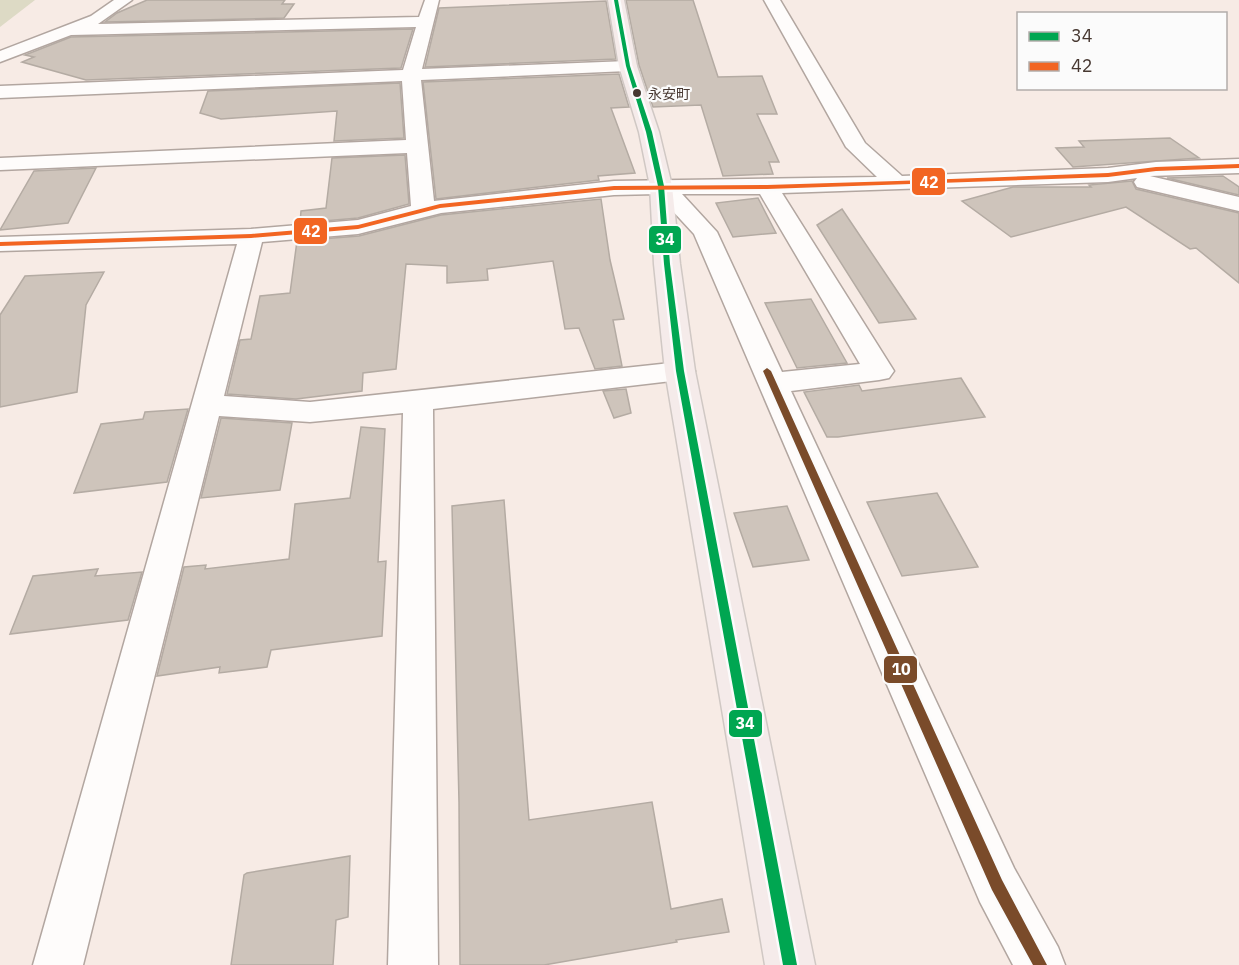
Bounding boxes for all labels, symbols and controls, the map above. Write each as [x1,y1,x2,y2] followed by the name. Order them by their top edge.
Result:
[1017,12,1227,90] legend
[1071,24,1093,47] text: 34
[1071,54,1093,77] text: 42
[648,85,690,103] place label: 永安町
[631,87,643,99] marker: 永安町
[911,167,946,196] line badge: 42
[919,172,939,192] text: 42
[293,217,328,245] line badge: 42
[301,221,321,241] text: 42
[648,225,682,254] line badge: 34
[655,229,675,249] text: 34
[883,655,918,684] line badge: 10
[891,659,911,679] text: 10
[728,709,763,738] line badge: 34
[735,713,755,733] text: 34

